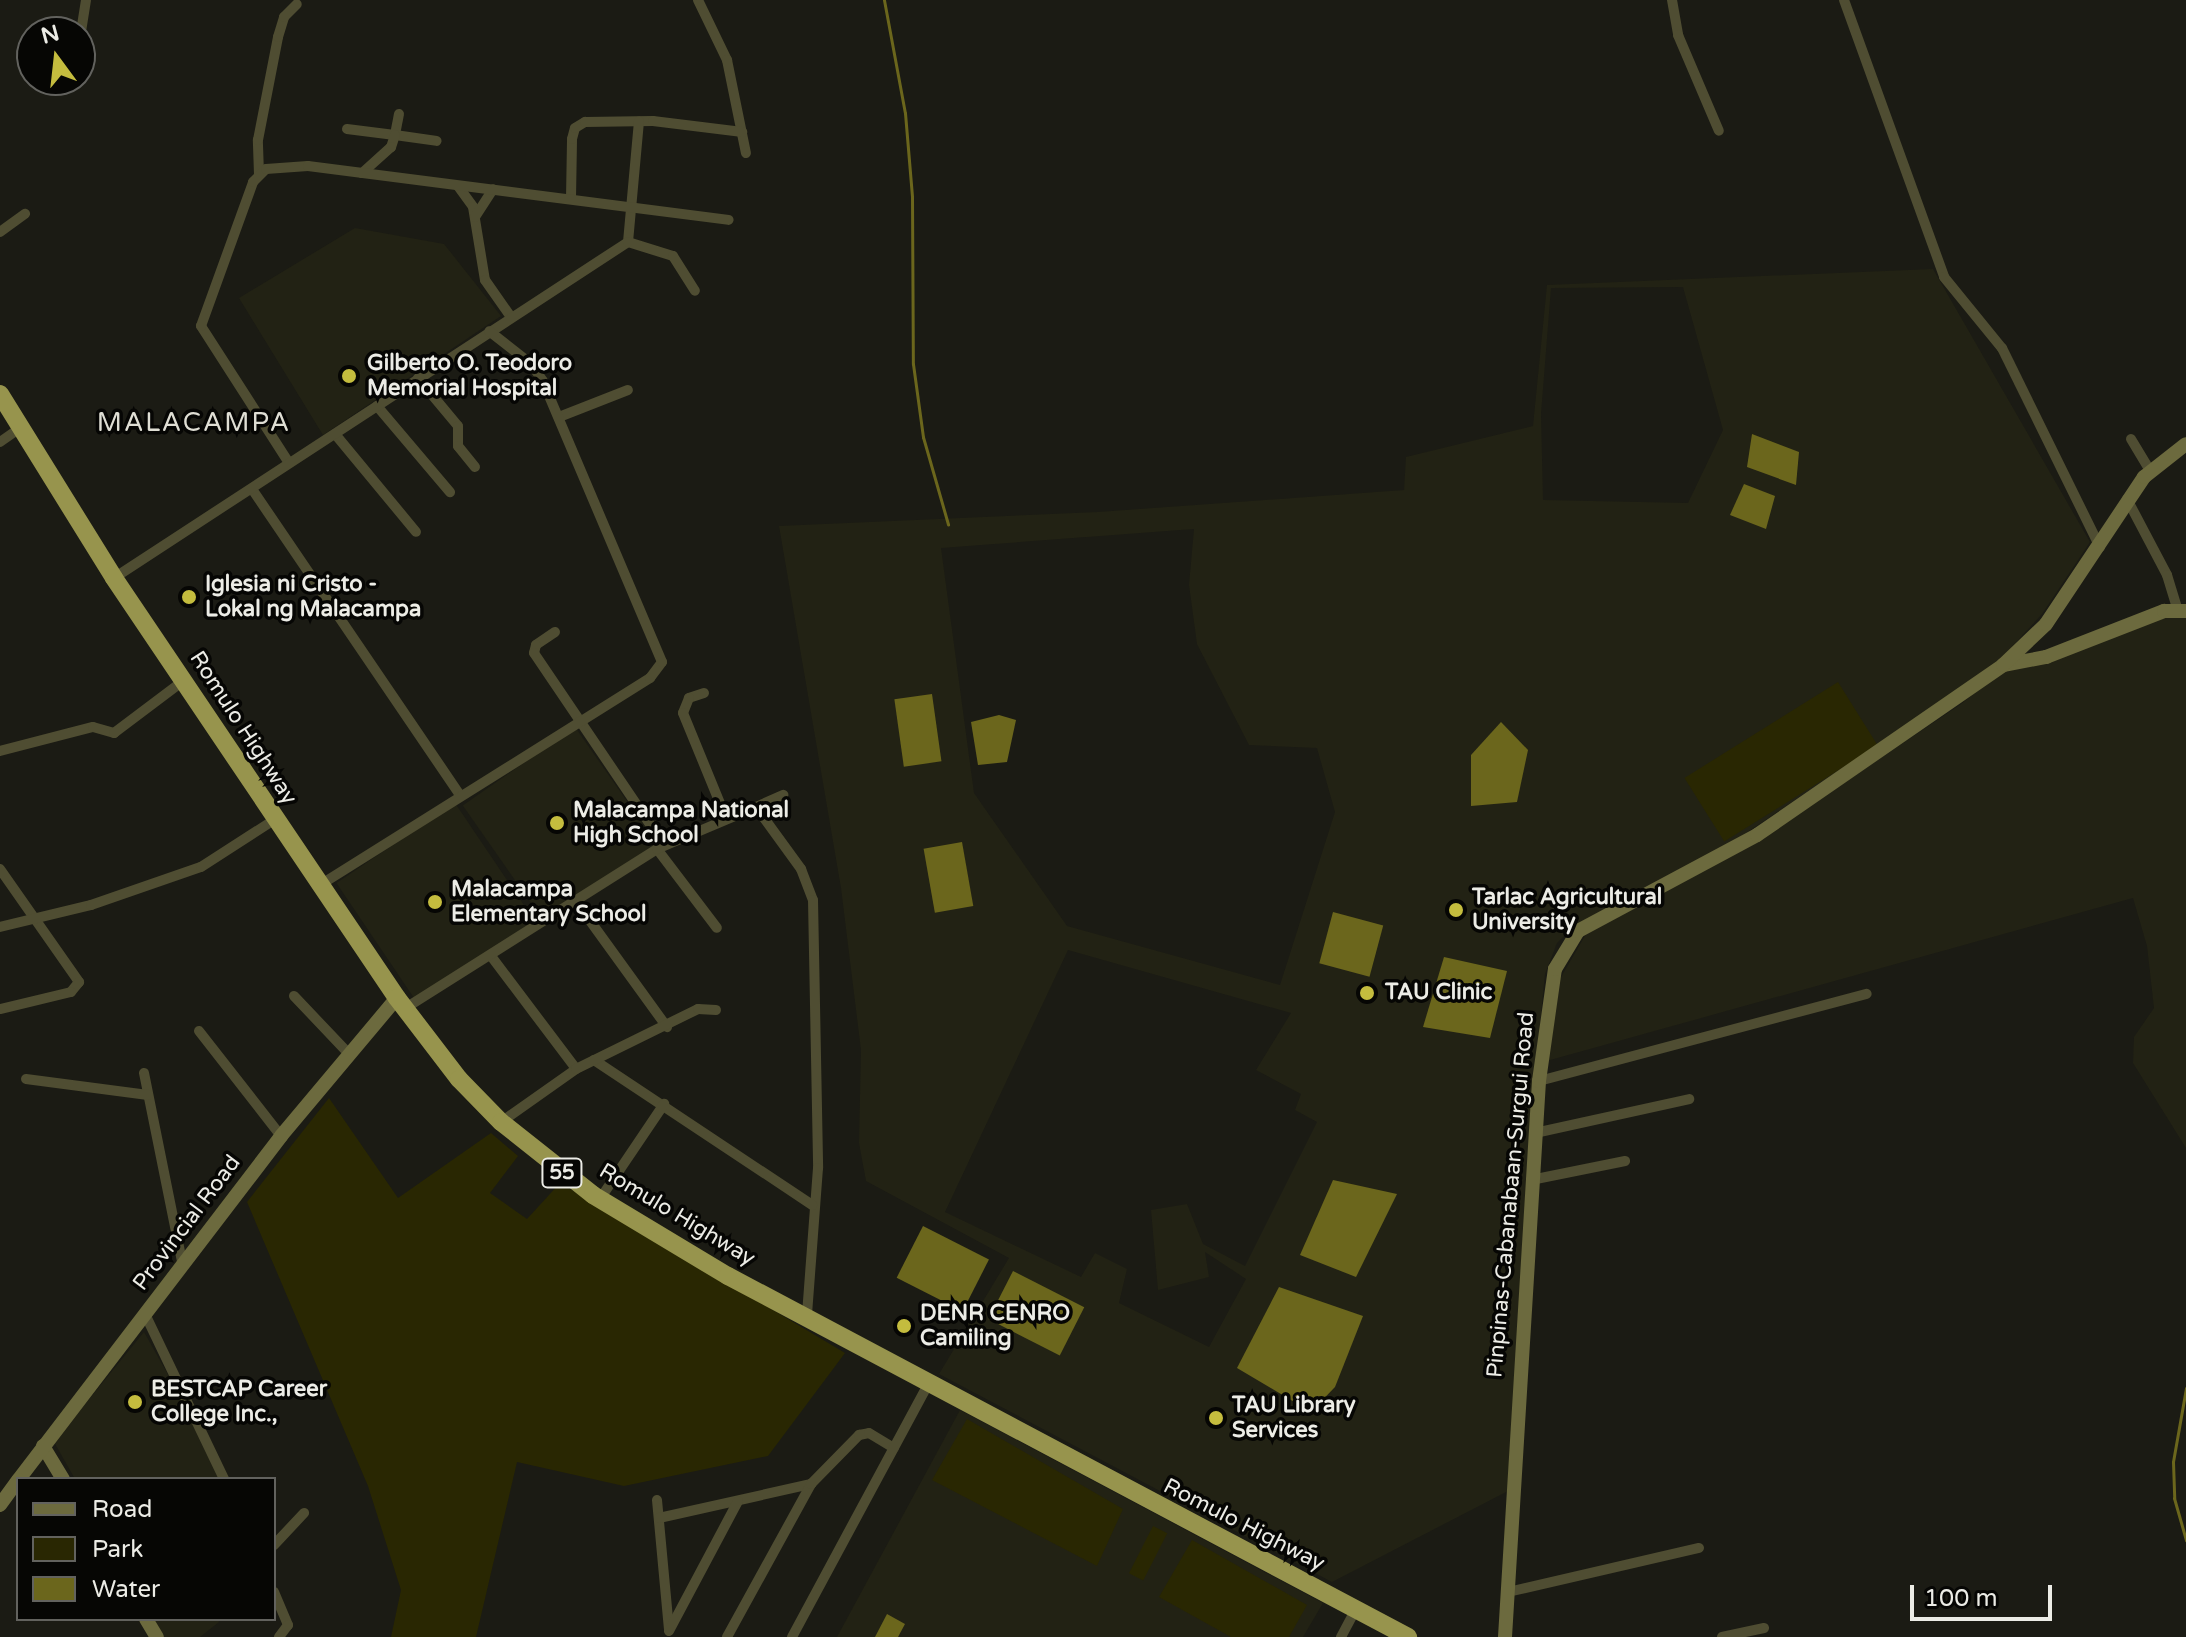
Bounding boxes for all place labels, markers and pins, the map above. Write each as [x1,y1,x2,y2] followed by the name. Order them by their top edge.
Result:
[367,350,572,402] place label: Gilberto O. Teodoro Memorial Hospital
[338,365,360,387] marker: Gilberto O. Teodoro Memorial Hospital
[205,571,421,622] place label: Iglesia ni Cristo - Lokal ng Malacampa
[180,588,198,606] marker: Iglesia ni Cristo - Lokal ng Malacampa
[573,797,789,848] place label: Malacampa National High School
[548,814,566,832] marker: Malacampa National High School
[451,876,646,928] place label: Malacampa Elementary School
[1472,884,1662,936] place label: Tarlac Agricultural University
[426,893,444,911] marker: Malacampa Elementary School
[1447,901,1465,919] marker: Tarlac Agricultural University
[1385,980,1492,1006] place label: TAU Clinic
[1356,982,1378,1004] marker: TAU Clinic
[920,1300,1070,1352] place label: DENR CENRO Camiling
[895,1317,913,1335] marker: DENR CENRO Camiling
[151,1376,327,1428] place label: BESTCAP Career College Inc.,
[1232,1392,1355,1444] place label: TAU Library Services
[126,1393,144,1411] marker: BESTCAP Career College Inc.,
[1207,1409,1225,1427] marker: TAU Library Services

